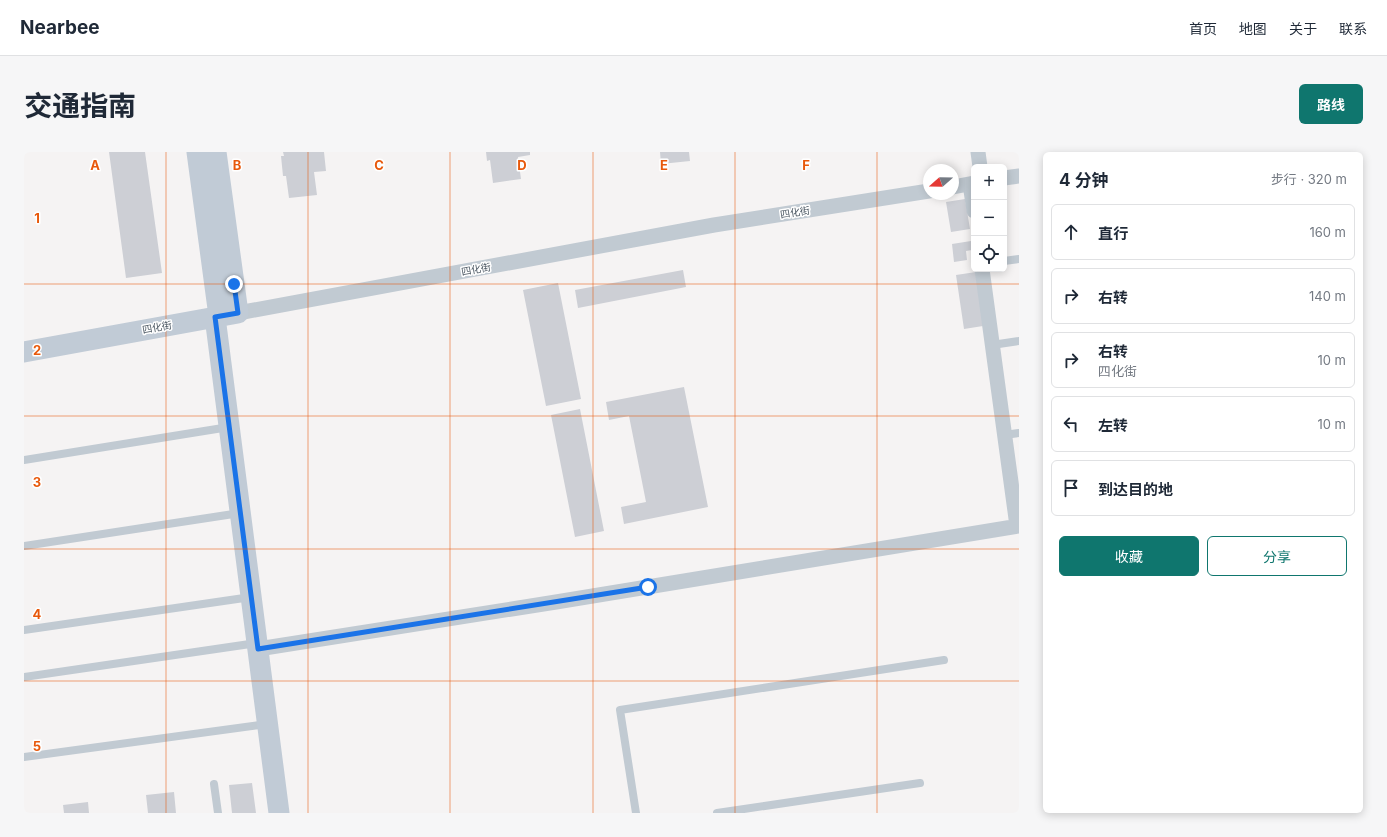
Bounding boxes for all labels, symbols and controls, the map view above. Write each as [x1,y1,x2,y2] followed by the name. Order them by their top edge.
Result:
[20,16,100,39] text: Nearbee
[1189,20,1217,37] text: 首页
[1239,20,1267,37] text: 地图
[1289,20,1317,37] text: 关于
[1339,20,1367,37] text: 联系
[1299,84,1363,124] button: 路线
[24,89,136,123] text: 交通指南
[90,157,100,173] text: A
[233,157,242,173] text: B
[374,157,384,173] text: C
[517,157,527,173] text: D
[660,157,668,173] text: E
[802,157,810,173] text: F
[923,164,959,200] north arrow
[971,164,1007,272] map controls
[971,164,1007,200] button: +
[1059,170,1109,190] text: 4 分钟
[1271,171,1347,187] text: 步行 · 320 m
[971,200,1007,236] button: −
[779,204,811,220] street label: 四化街
[34,210,40,226] text: 1
[1060,221,1082,243] icon: ahead
[1098,224,1128,243] text: 直行
[1309,224,1346,240] text: 160 m
[971,236,1007,272] button: locate
[460,260,492,278] street label: 四化街
[225,275,243,293] route end
[1060,285,1082,307] icon: right
[1098,288,1128,307] text: 右转
[1309,288,1346,304] text: 140 m
[141,318,173,336] street label: 四化街
[33,342,41,358] text: 2
[1098,342,1128,361] text: 右转
[1060,349,1082,371] icon: right
[1317,352,1346,368] text: 10 m
[1098,363,1137,379] text: 四化街
[1060,413,1082,435] icon: left
[1098,416,1128,435] text: 左转
[1317,416,1346,432] text: 10 m
[33,474,41,490] text: 3
[1060,477,1082,499] icon: arrive
[1098,480,1173,499] text: 到达目的地
[1059,536,1199,576] button: 收藏
[1207,536,1347,576] button: 分享
[639,578,657,596] route start
[33,606,42,622] text: 4
[33,738,41,754] text: 5

